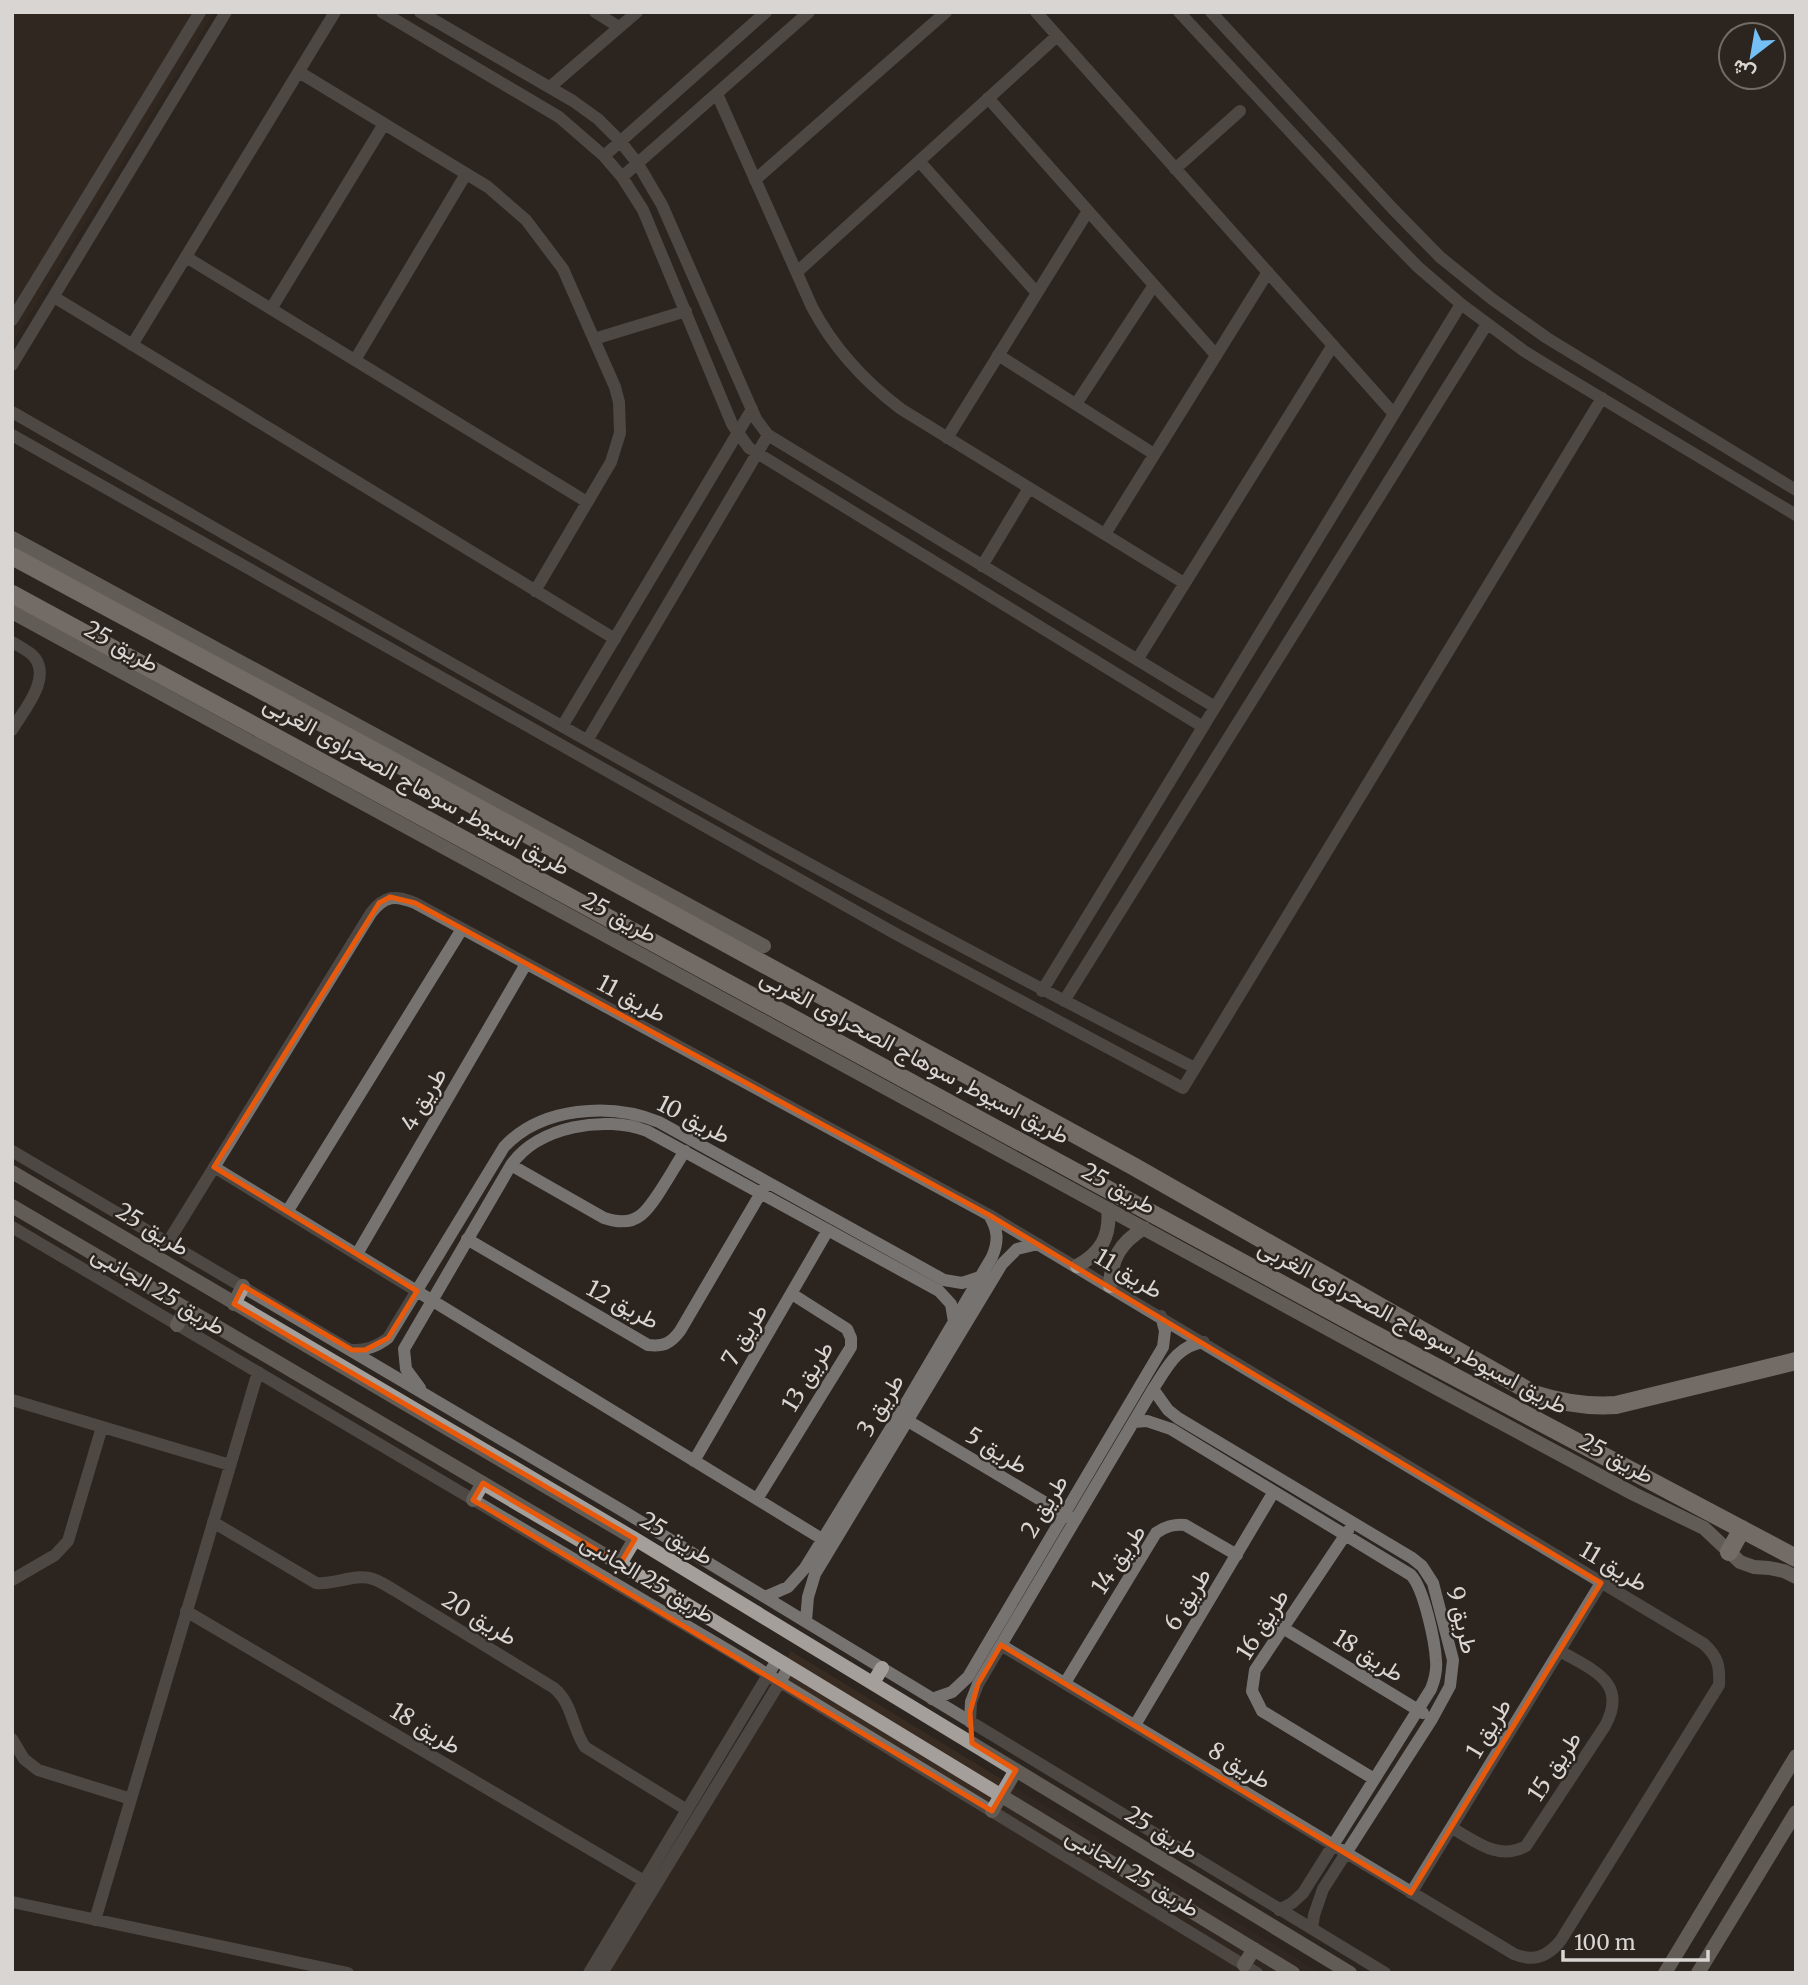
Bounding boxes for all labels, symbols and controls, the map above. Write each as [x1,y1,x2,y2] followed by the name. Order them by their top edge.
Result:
[1717,21,1787,91] north arrow
[1727,54,1759,87] text: ش
[79,614,164,679] street label: طريق 25
[258,688,575,883] street label: طريق اسيوط, سوهاج الصحراوى الغربى
[577,885,662,950] street label: طريق 25
[754,962,1075,1152] street label: طريق اسيوط, سوهاج الصحراوى الغربى
[592,968,672,1029] street label: طريق 11
[393,1062,454,1136] street label: طريق 4
[652,1088,736,1151] street label: طريق 10
[1076,1156,1161,1221] street label: طريق 25
[111,1196,195,1263] street label: طريق 25
[1252,1232,1573,1422] street label: طريق اسيوط, سوهاج الصحراوى الغربى
[86,1239,231,1342] street label: طريق 25 الجانبى
[1089,1241,1168,1305] street label: طريق 11
[581,1273,664,1336] street label: طريق 12
[715,1299,774,1372] street label: طريق 7
[775,1335,840,1417] street label: طريق 13
[850,1369,911,1442] street label: طريق 3
[960,1420,1033,1481] street label: طريق 5
[1574,1426,1659,1491] street label: طريق 25
[1014,1469,1075,1543] street label: طريق 2
[635,1505,719,1572] street label: طريق 25
[1084,1519,1153,1600] street label: طريق 14
[575,1527,720,1630] street label: طريق 25 الجانبى
[1574,1534,1653,1598] street label: طريق 11
[1157,1562,1218,1636] street label: طريق 6
[1229,1583,1296,1665] street label: طريق 16
[437,1584,523,1652] street label: طريق 20
[1440,1584,1485,1657] street label: طريق 9
[1328,1622,1410,1689] street label: طريق 18
[1459,1693,1518,1764] street label: طريق 1
[385,1696,467,1761] street label: طريق 18
[1521,1726,1588,1807] street label: طريق 15
[1203,1735,1277,1796] street label: طريق 8
[1120,1799,1204,1866] street label: طريق 25
[1060,1821,1205,1924] street label: طريق 25 الجانبى
[1563,1918,1708,1962] scale bar
[1574,1929,1636,1956] text: 100 m

